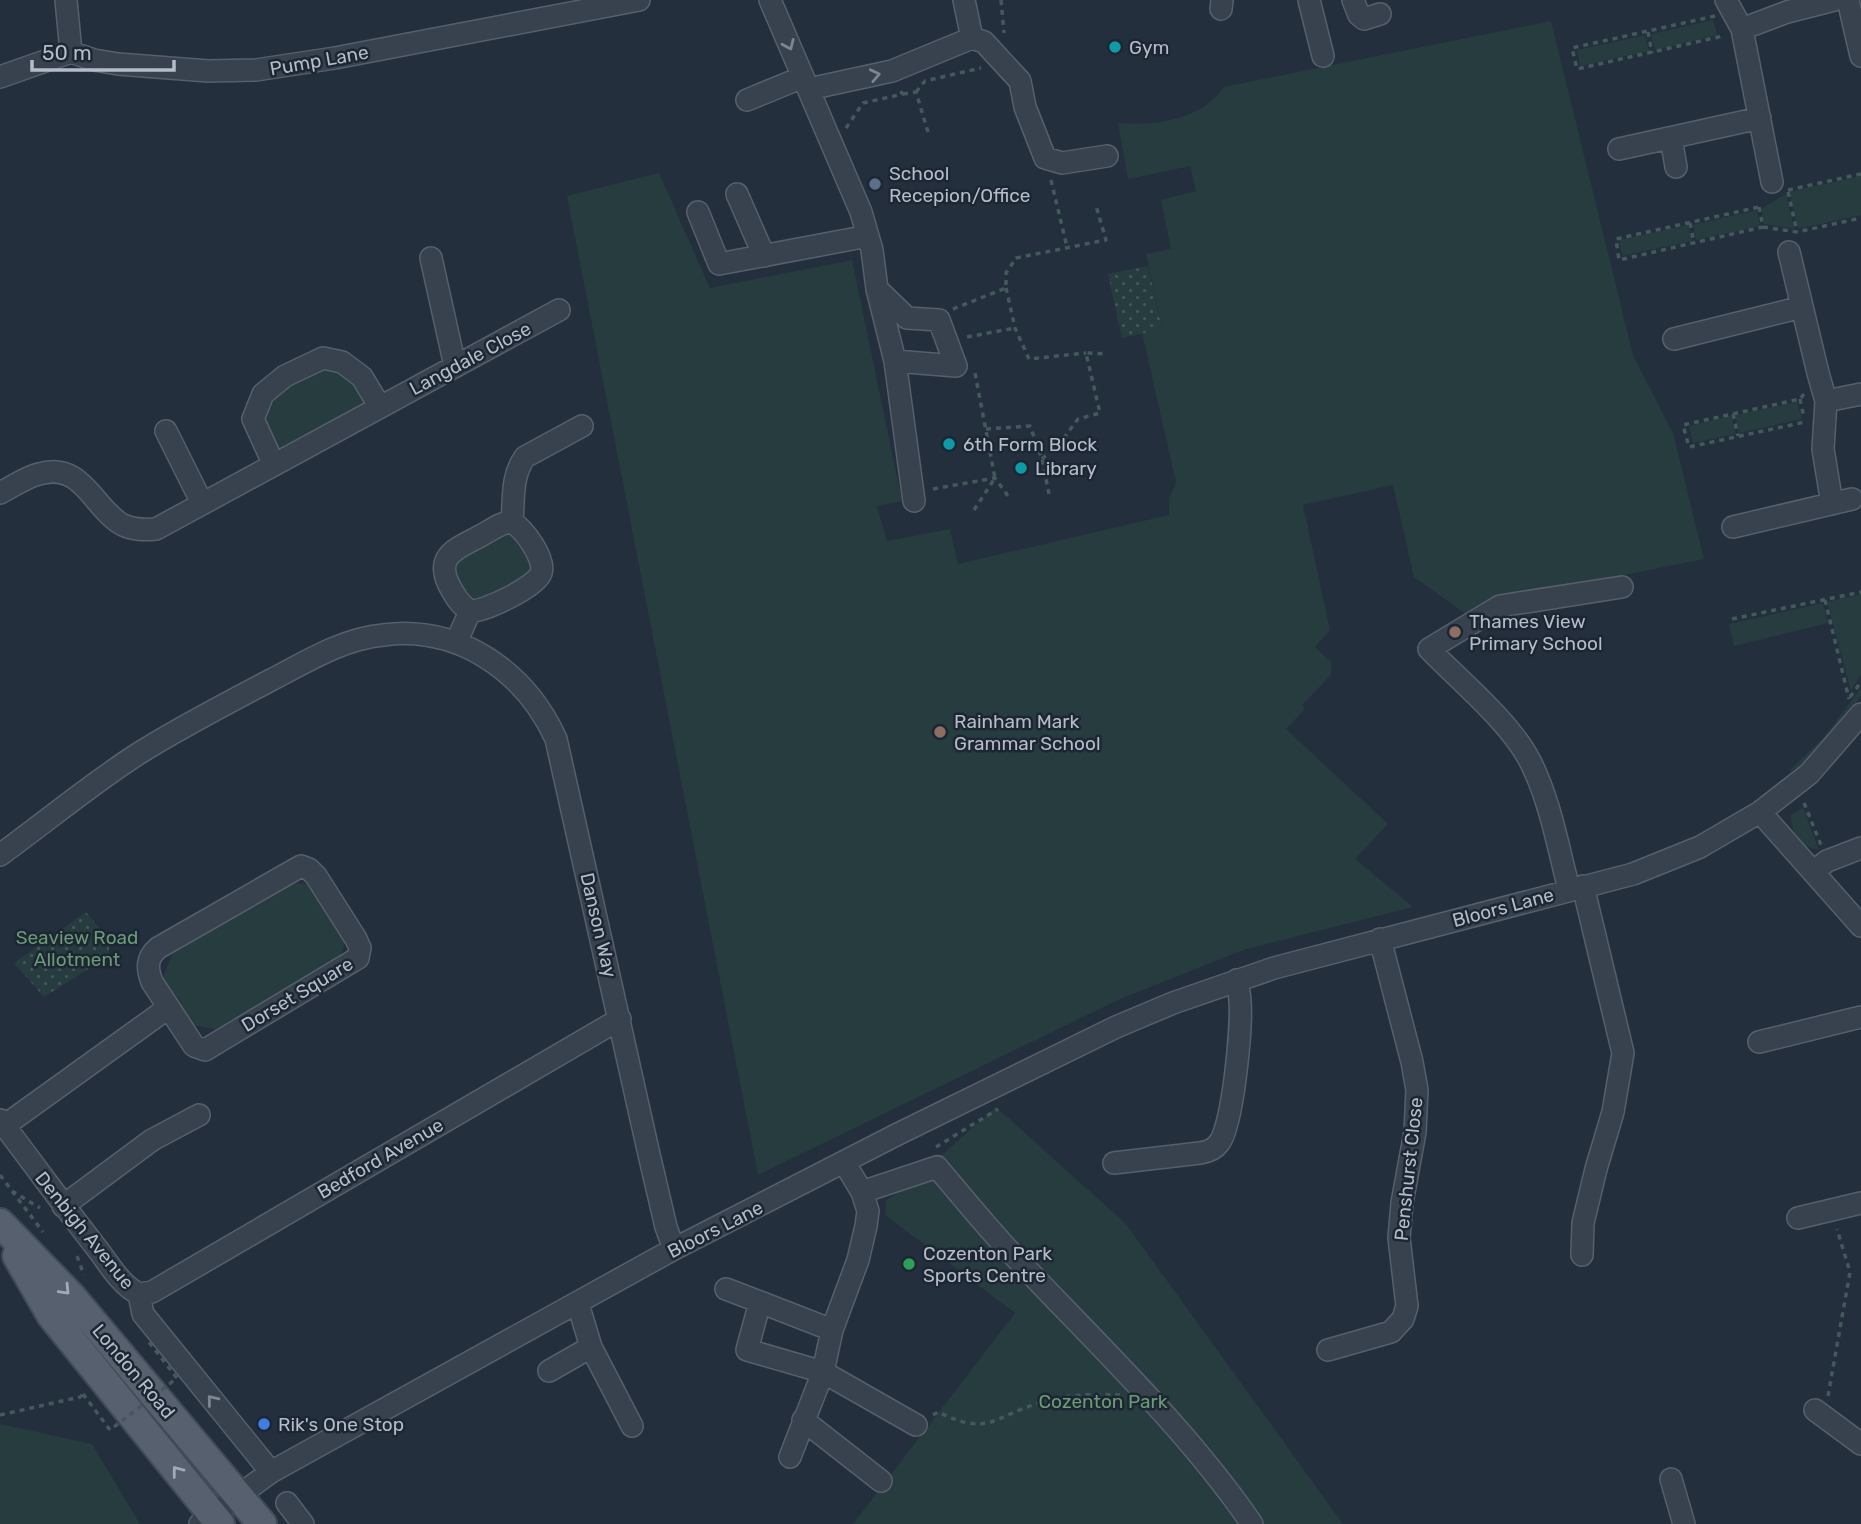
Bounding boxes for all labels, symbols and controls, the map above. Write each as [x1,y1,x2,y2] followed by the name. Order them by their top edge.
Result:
[32,28,173,72] scale bar
[1129,36,1169,59] place label: Gym
[781,37,795,50] one-way arrow
[1107,39,1123,55] marker: Gym
[42,40,92,65] text: 50 m
[268,40,370,80] street label: Pump Lane
[869,68,881,83] one-way arrow
[889,162,1030,207] place label: School Recepion/Office
[867,176,883,192] marker: School Recepion/Office
[406,317,535,400] street label: Langdale Close
[963,433,1097,456] place label: 6th Form Block
[941,436,957,452] marker: 6th Form Block
[1035,457,1097,480] place label: Library
[1013,460,1029,476] marker: Library
[1469,610,1603,655] place label: Thames View Primary School
[1447,624,1463,640] marker: Thames View Primary School
[954,710,1101,755] place label: Rainham Mark Grammar School
[932,724,948,740] marker: Rainham Mark Grammar School
[575,870,622,980] street label: Danson Way
[1450,883,1556,932] street label: Bloors Lane
[16,926,138,971] park label: Seaview Road Allotment
[237,952,357,1037] street label: Dorset Square
[1390,1096,1427,1242] street label: Penshurst Close
[313,1113,447,1204] street label: Bedford Avenue
[30,1167,139,1294] street label: Denbigh Avenue
[664,1196,767,1263] street label: Bloors Lane
[923,1242,1052,1287] place label: Cozenton Park Sports Centre
[901,1256,917,1272] marker: Cozenton Park Sports Centre
[56,1282,69,1295] one-way arrow
[87,1319,180,1423] street label: London Road
[1038,1390,1168,1413] park label: Cozenton Park
[208,1395,221,1407] one-way arrow
[278,1413,404,1436] place label: Rik's One Stop
[256,1416,272,1432] marker: Rik's One Stop
[173,1466,186,1478] one-way arrow

